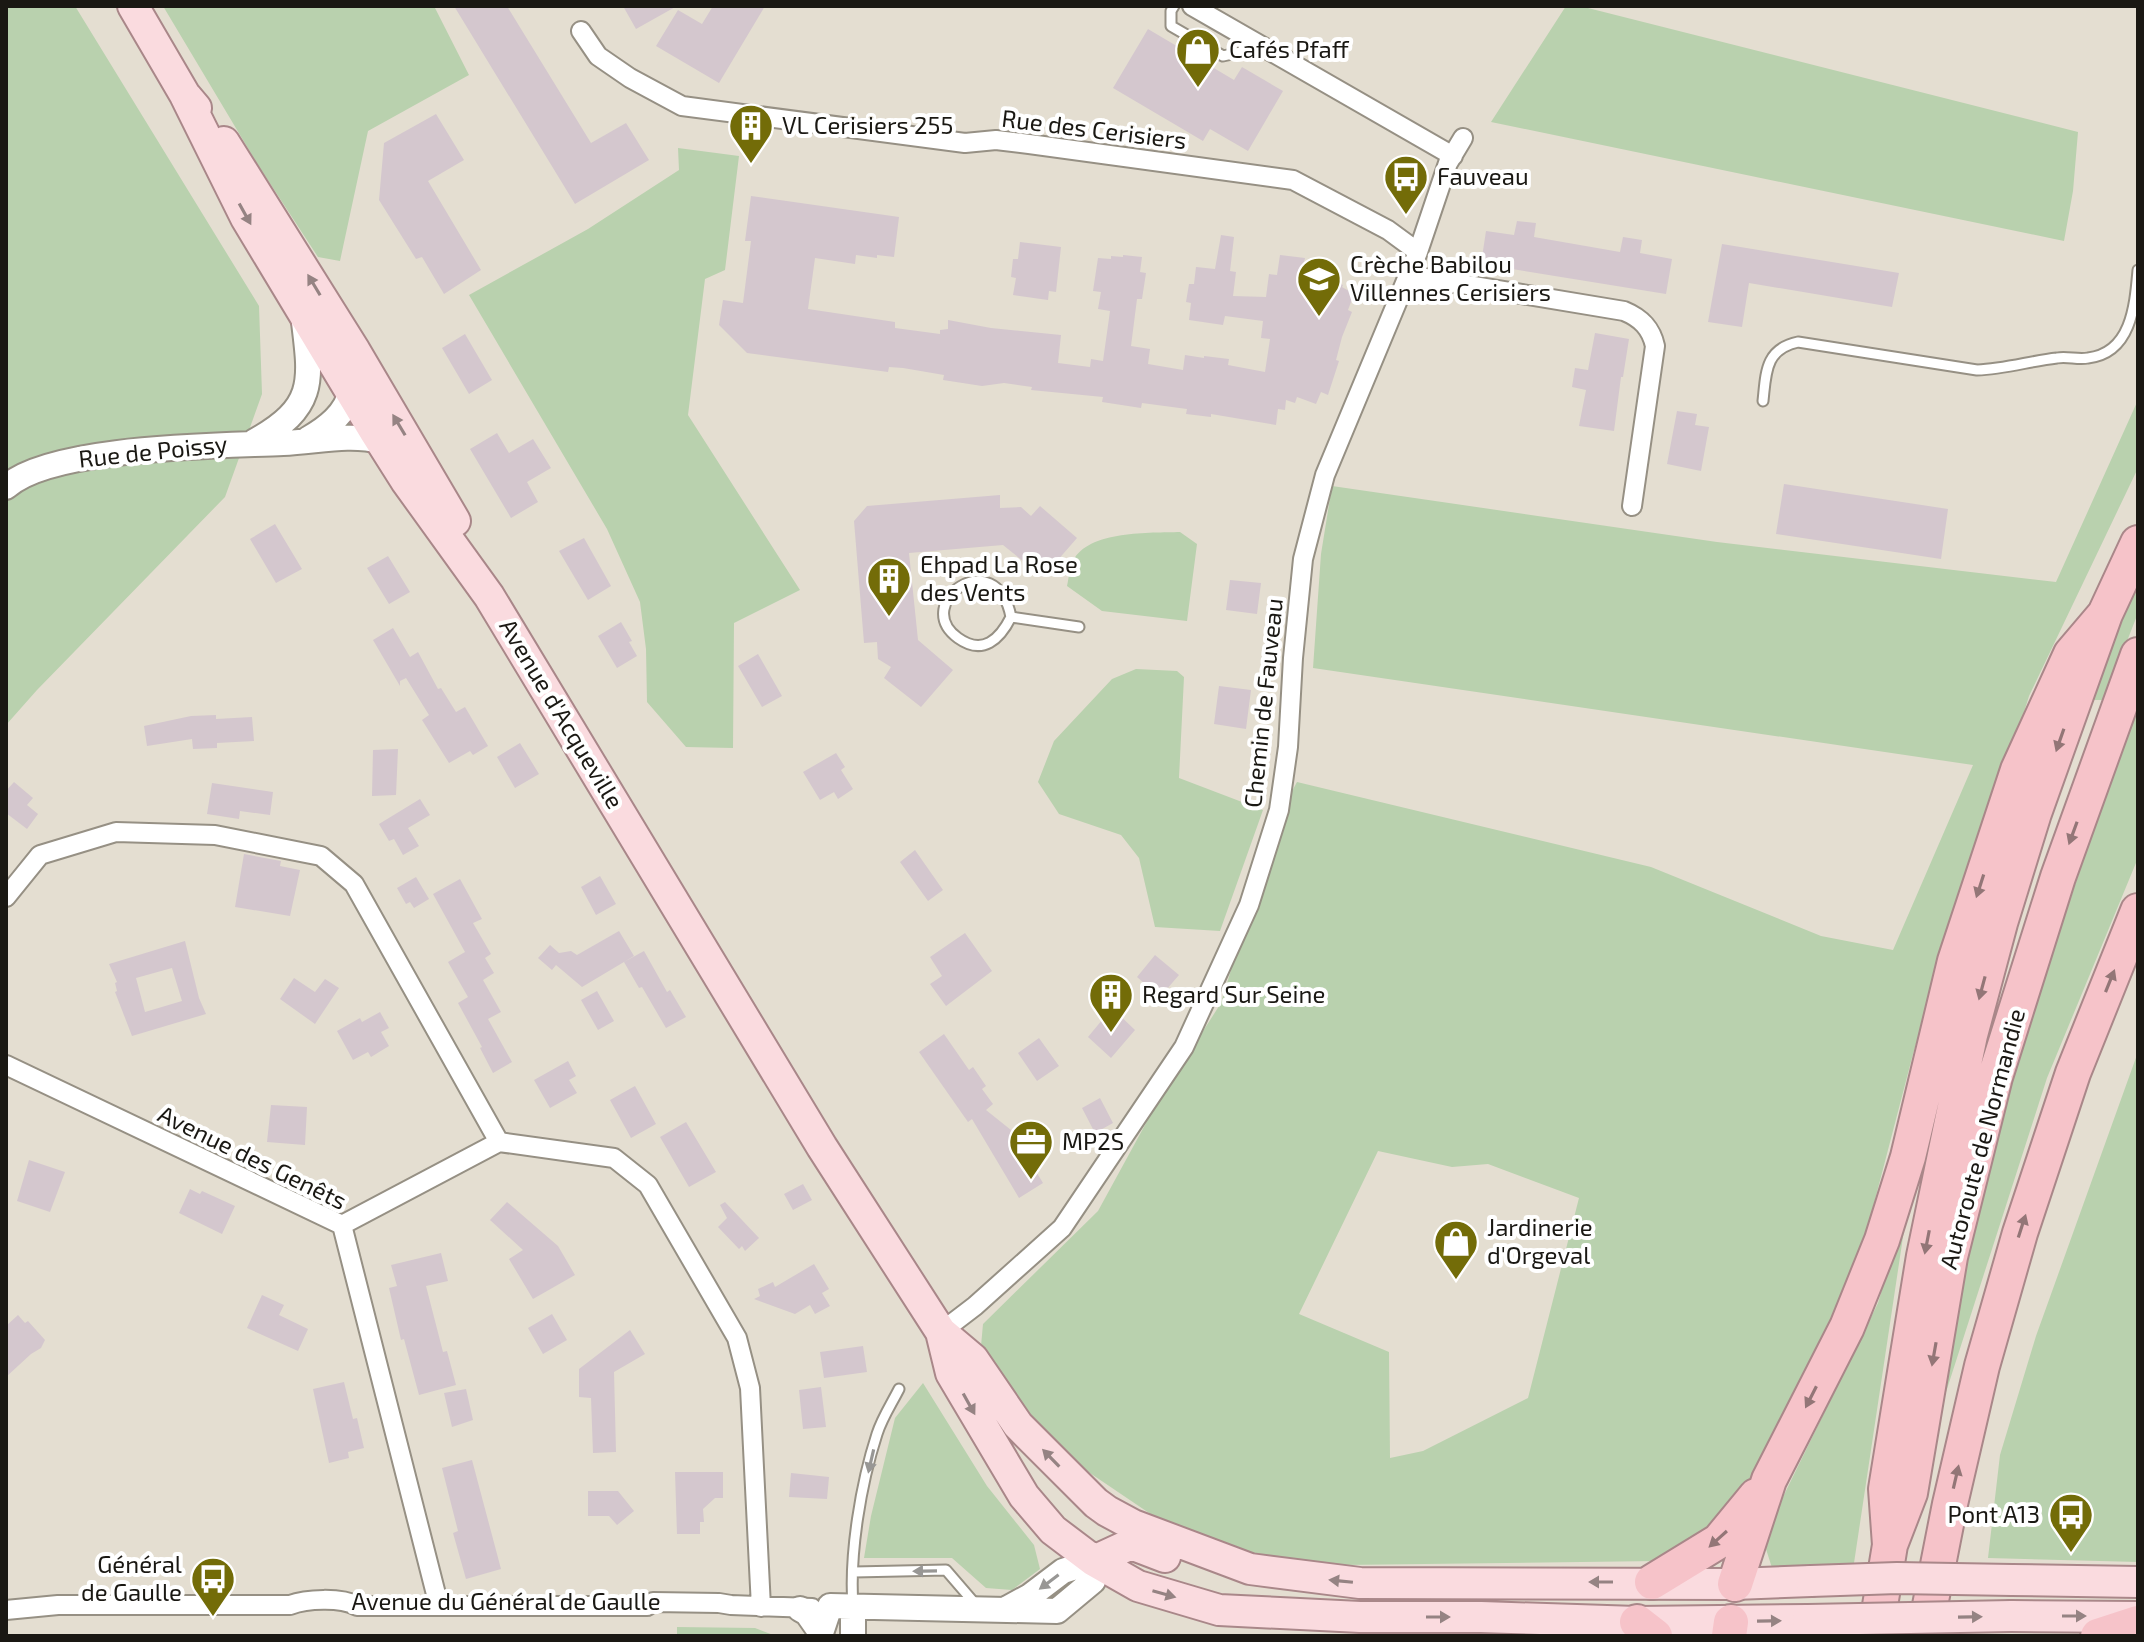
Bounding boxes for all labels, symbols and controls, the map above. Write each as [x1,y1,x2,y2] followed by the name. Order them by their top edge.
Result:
[1174,26,1222,89] shop icon: Cafés Pfaff
[1229,34,1350,63] place label: Cafés Pfaff
[727,102,775,165] building icon: VL Cerisiers 255
[1000,103,1188,154] street label: Rue des Cerisiers
[782,110,953,139] place label: VL Cerisiers 255
[1382,153,1430,216] bus stop icon: Fauveau
[1437,161,1529,190] place label: Fauveau
[238,203,252,226] one-way arrow
[1350,249,1551,306] place label: Crèche Babilou Villennes Cerisiers
[1295,255,1343,318] school or university icon: Crèche Babilou Villennes Cerisiers
[308,274,322,296] one-way arrow
[393,414,407,436] one-way arrow
[77,428,229,473] street label: Rue de Poissy
[920,549,1078,606] place label: Ehpad La Rose des Vents
[865,555,913,618] building icon: Ehpad La Rose des Vents
[1237,597,1288,809] street label: Chemin de Fauveau
[494,613,630,813] street label: Avenue d'Acqueville
[2053,729,2066,753] one-way arrow
[2067,822,2079,846] one-way arrow
[1973,874,1985,898] one-way arrow
[2103,969,2116,993] one-way arrow
[1087,971,1135,1034] building icon: Regard Sur Seine
[1976,976,1988,1001] one-way arrow
[1142,979,1325,1008] place label: Regard Sur Seine
[1933,1005,2030,1272] street label: Autoroute de Normandie
[154,1098,352,1215] street label: Avenue des Genêts
[1007,1118,1055,1181] office icon: MP2S
[1062,1126,1124,1155] place label: MP2S
[1487,1212,1593,1269] place label: Jardinerie d'Orgeval
[2017,1214,2029,1238] one-way arrow
[1432,1218,1480,1281] shop icon: Jardinerie d'Orgeval
[1920,1230,1932,1255] one-way arrow
[1927,1342,1939,1367] one-way arrow
[1805,1385,1818,1408] one-way arrow
[962,1393,976,1415] one-way arrow
[864,1449,876,1474] one-way arrow
[1042,1449,1060,1468] one-way arrow
[1950,1465,1963,1490] one-way arrow
[2047,1491,2095,1554] bus stop icon: Pont A13
[1947,1499,2040,1528] place label: Pont A13
[1708,1530,1728,1548] one-way arrow
[81,1549,182,1606] place label: Général de Gaulle
[189,1555,237,1618] bus stop icon: Général de Gaulle
[912,1564,937,1577] one-way arrow
[1038,1574,1059,1590] one-way arrow
[1328,1574,1353,1587] one-way arrow
[1588,1576,1613,1588] one-way arrow
[351,1586,661,1615] street label: Avenue du Général de Gaulle
[1152,1588,1176,1601] one-way arrow
[1958,1610,1983,1623] one-way arrow
[2062,1610,2087,1622] one-way arrow
[1426,1611,1451,1623] one-way arrow
[1757,1615,1782,1627] one-way arrow

